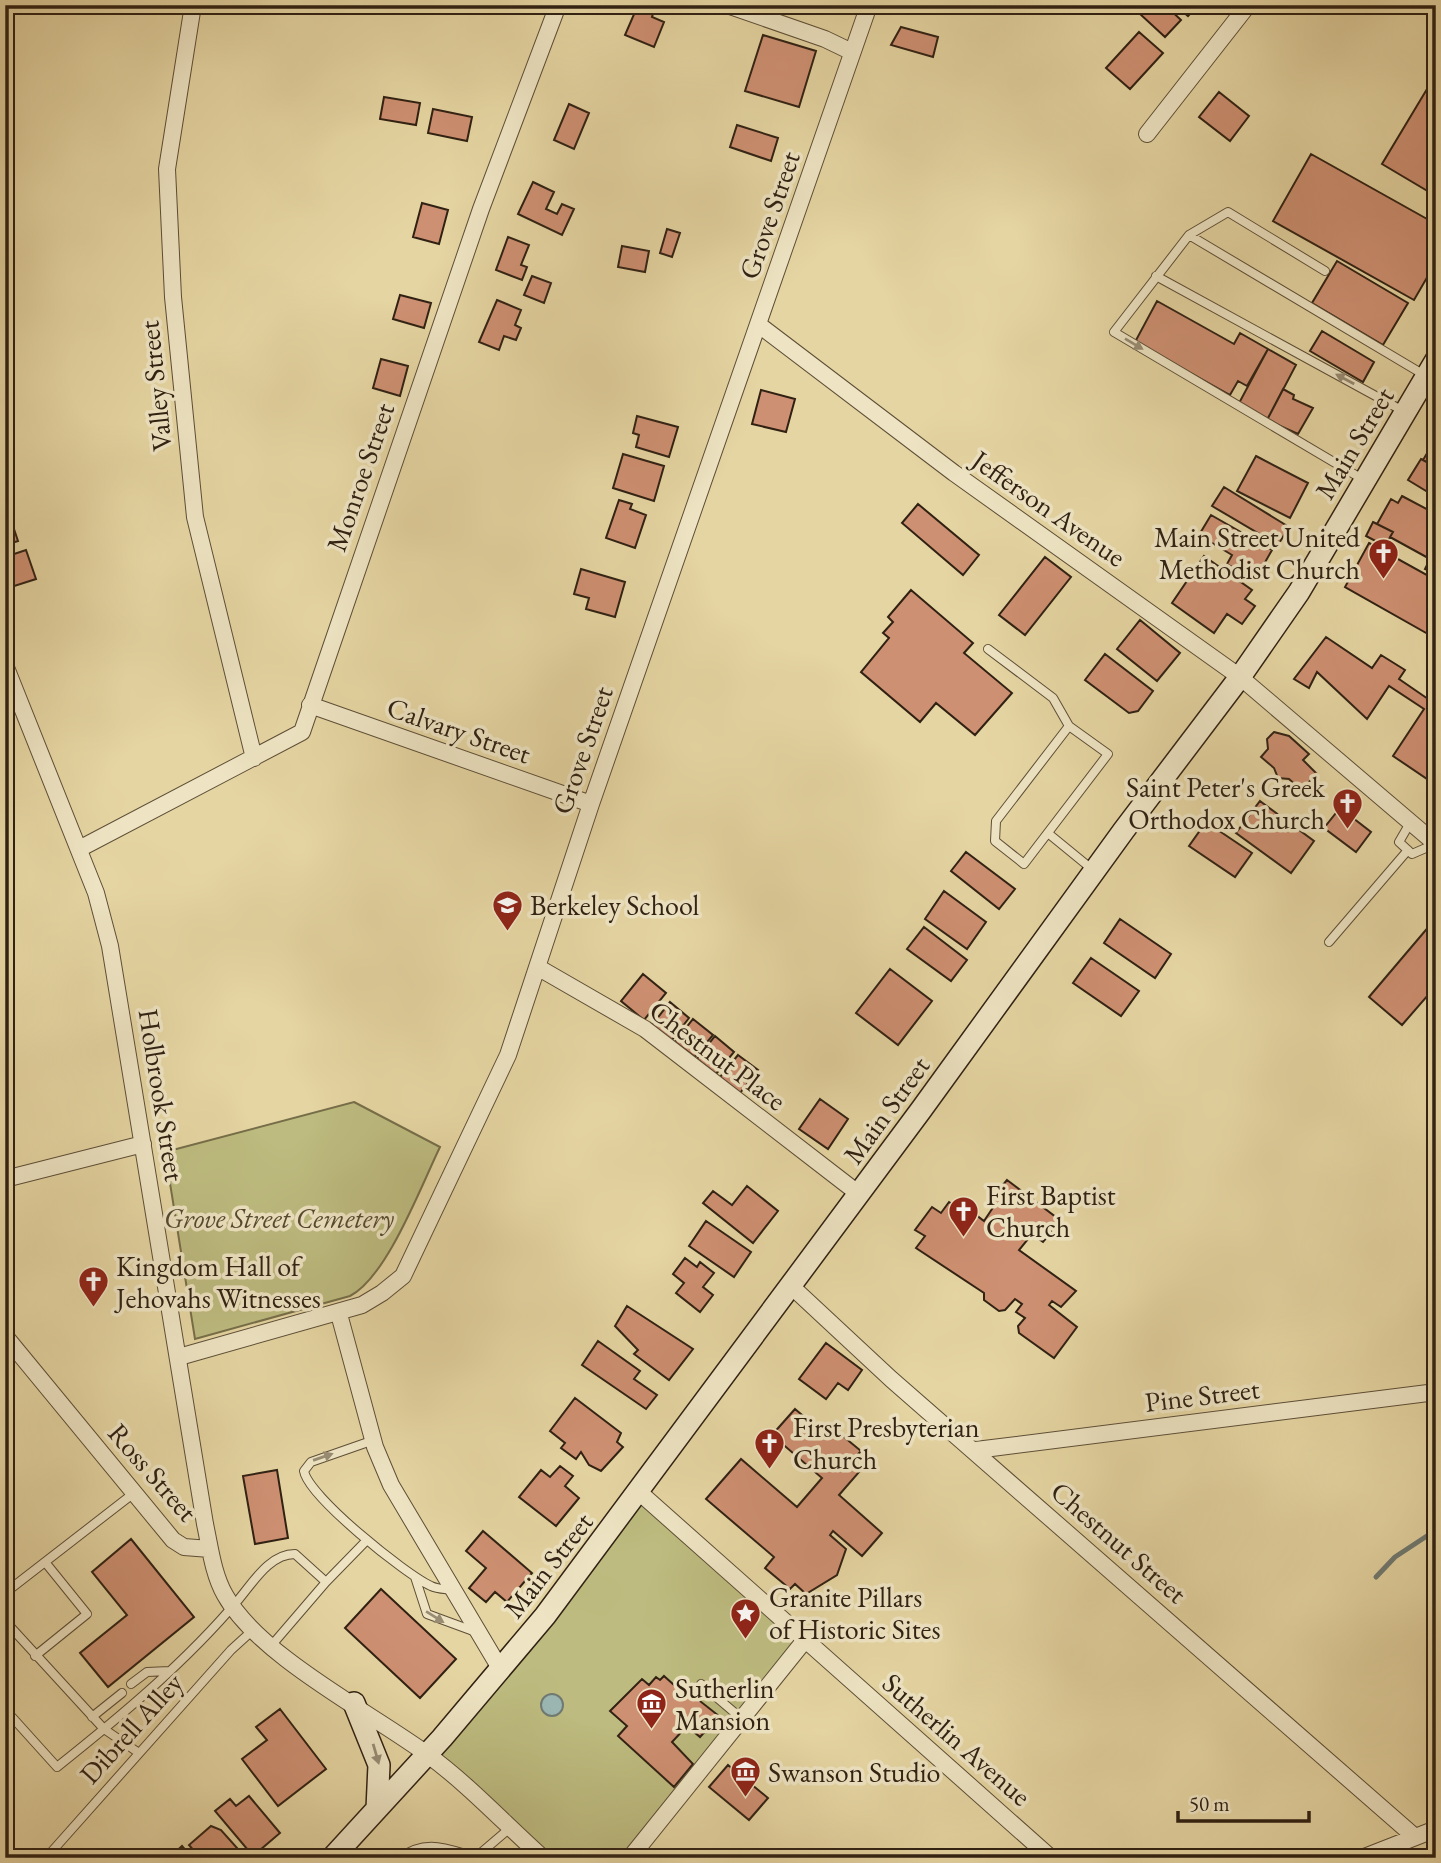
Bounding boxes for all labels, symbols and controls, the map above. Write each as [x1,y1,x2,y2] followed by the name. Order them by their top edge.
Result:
[730,146,808,284] street label: Grove Street
[130,319,180,453] street label: Valley Street
[1124,338,1143,350] one-way arrow
[1335,373,1355,385] one-way arrow
[1306,380,1402,506] street label: Main Street
[318,398,402,556] street label: Monroe Street
[963,441,1133,574] street label: Jefferson Avenue
[1154,519,1361,587] place label: Main Street United Methodist Church
[1366,536,1400,580] church icon: Main Street United Methodist Church
[543,681,621,819] street label: Grove Street
[382,689,536,771] street label: Calvary Street
[1126,769,1326,837] place label: Saint Peter's Greek Orthodox Church
[1331,786,1365,830] church icon: Saint Peter's Greek Orthodox Church
[530,887,699,923] place label: Berkeley School
[490,888,524,932] school or university icon: Berkeley School
[642,992,794,1118] street label: Chestnut Place
[131,1006,193,1184] street label: Holbrook Street
[835,1049,937,1171] street label: Main Street
[986,1177,1116,1245] place label: First Baptist Church
[946,1194,980,1238] church icon: First Baptist Church
[164,1200,395,1236] park label: Grove Street Cemetery
[114,1248,321,1316] place label: Kingdom Hall of Jehovahs Witnesses
[76,1265,110,1309] church icon: Kingdom Hall of Jehovahs Witnesses
[1143,1370,1262,1420] street label: Pine Street
[793,1409,980,1477] place label: First Presbyterian Church
[100,1415,206,1529] street label: Ross Street
[753,1426,787,1470] church icon: First Presbyterian Church
[313,1451,334,1462] one-way arrow
[1044,1473,1195,1611] street label: Chestnut Street
[495,1505,601,1625] street label: Main Street
[769,1579,940,1647] place label: Granite Pillars of Historic Sites
[729,1596,763,1640] place icon: Granite Pillars of Historic Sites
[425,1610,445,1623] one-way arrow
[72,1664,191,1791] street label: Dibrell Alley
[875,1665,1039,1814] street label: Sutherlin Avenue
[675,1670,775,1738] place label: Sutherlin Mansion
[635,1687,669,1731] museum icon: Sutherlin Mansion
[371,1744,381,1765] one-way arrow
[768,1754,940,1790] place label: Swanson Studio
[728,1755,762,1799] museum icon: Swanson Studio
[1178,1779,1310,1823] scale bar
[1189,1790,1230,1817] text: 50 m

